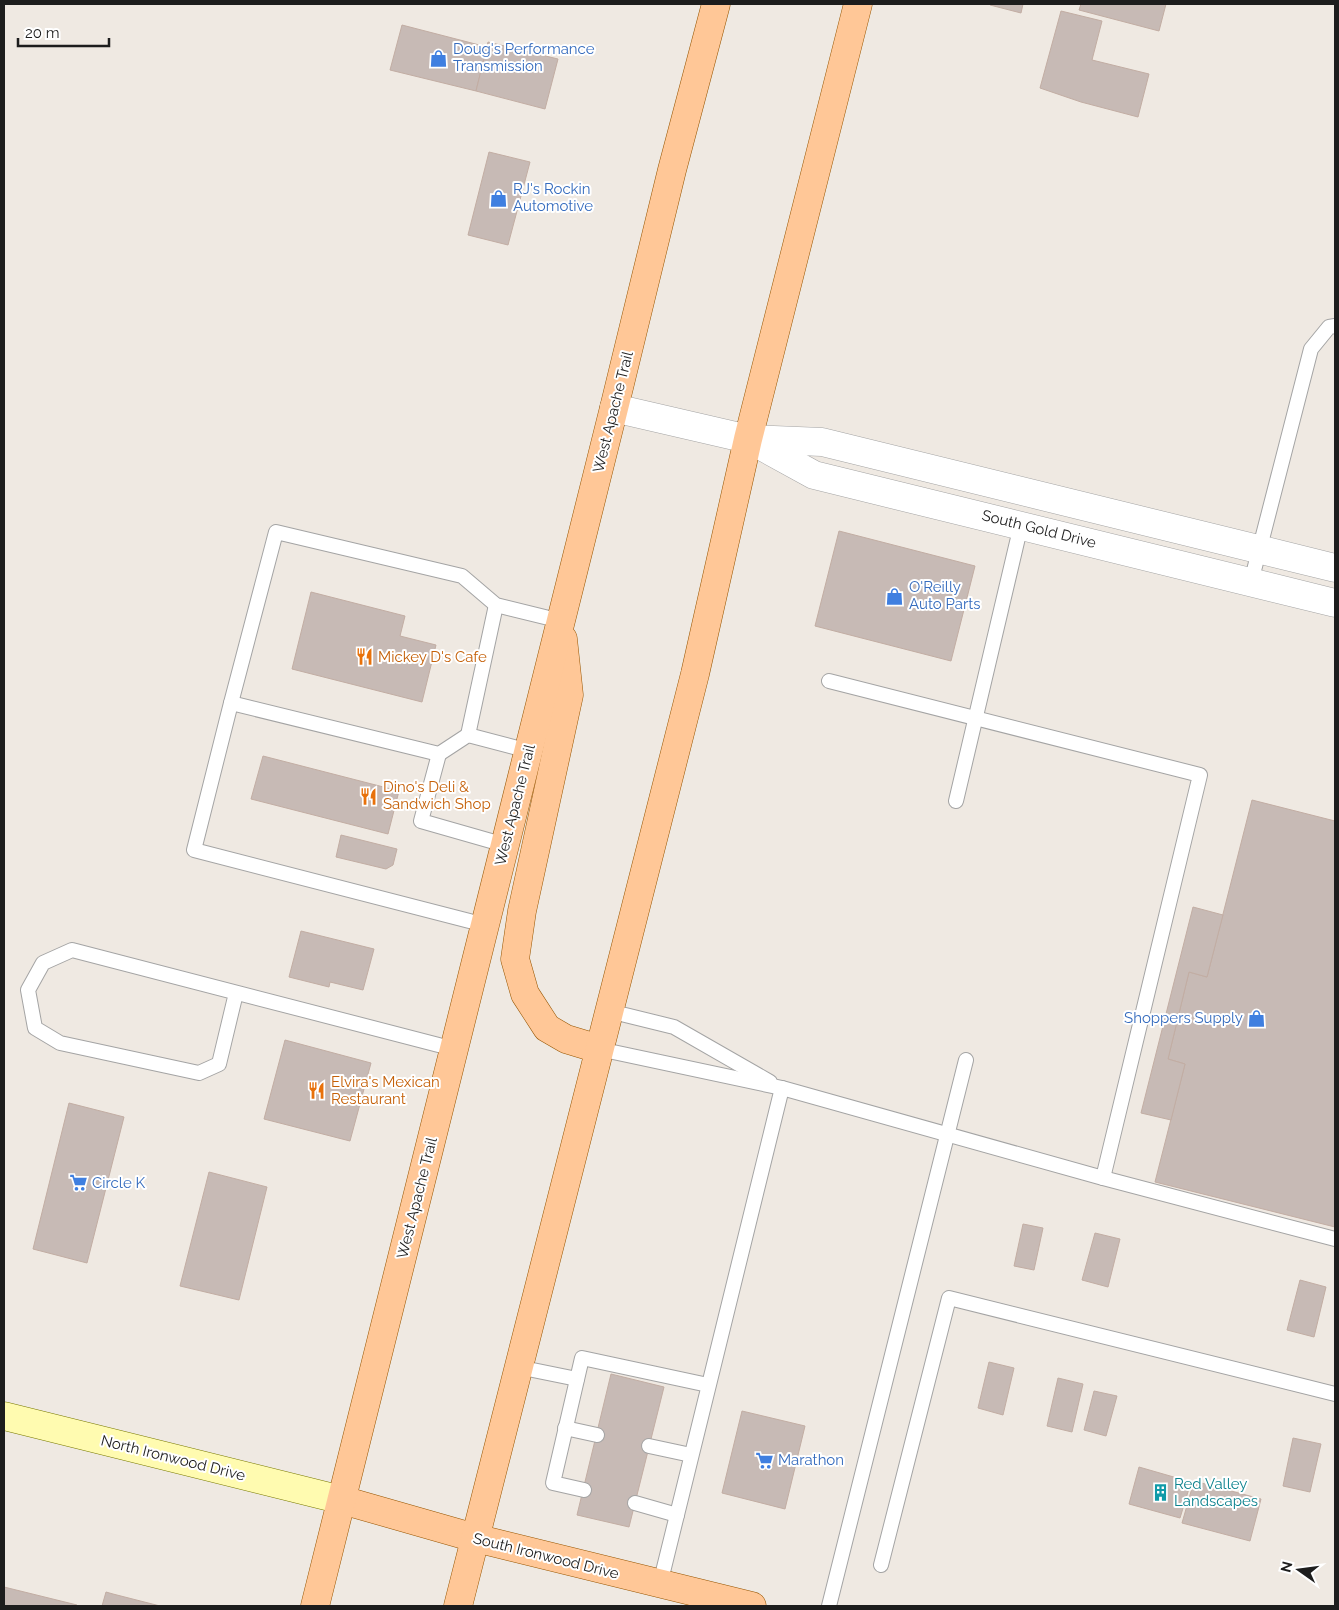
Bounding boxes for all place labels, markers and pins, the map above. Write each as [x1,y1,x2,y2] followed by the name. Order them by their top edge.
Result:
[453,40,595,75] place label: Doug's Performance Transmission
[429,48,449,68] shop icon: Doug's Performance Transmission
[513,180,593,215] place label: RJ's Rockin Automotive
[489,188,509,208] shop icon: RJ's Rockin Automotive
[909,578,980,613] place label: O'Reilly Auto Parts
[885,586,905,606] shop icon: O'Reilly Auto Parts
[354,647,374,667] restaurant icon: Mickey D's Cafe
[378,648,487,666] place label: Mickey D's Cafe
[383,778,491,813] place label: Dino's Deli & Sandwich Shop
[359,786,379,806] restaurant icon: Dino's Deli & Sandwich Shop
[1247,1008,1267,1028] shop icon: Shoppers Supply
[1124,1009,1243,1027] place label: Shoppers Supply
[331,1073,440,1108] place label: Elvira's Mexican Restaurant
[307,1081,327,1101] restaurant icon: Elvira's Mexican Restaurant
[68,1173,88,1193] supermarket icon: Circle K
[92,1174,146,1192] place label: Circle K
[754,1450,774,1470] supermarket icon: Marathon
[778,1451,844,1469] place label: Marathon
[1174,1475,1258,1510] place label: Red Valley Landscapes
[1150,1483,1170,1503] building icon: Red Valley Landscapes

